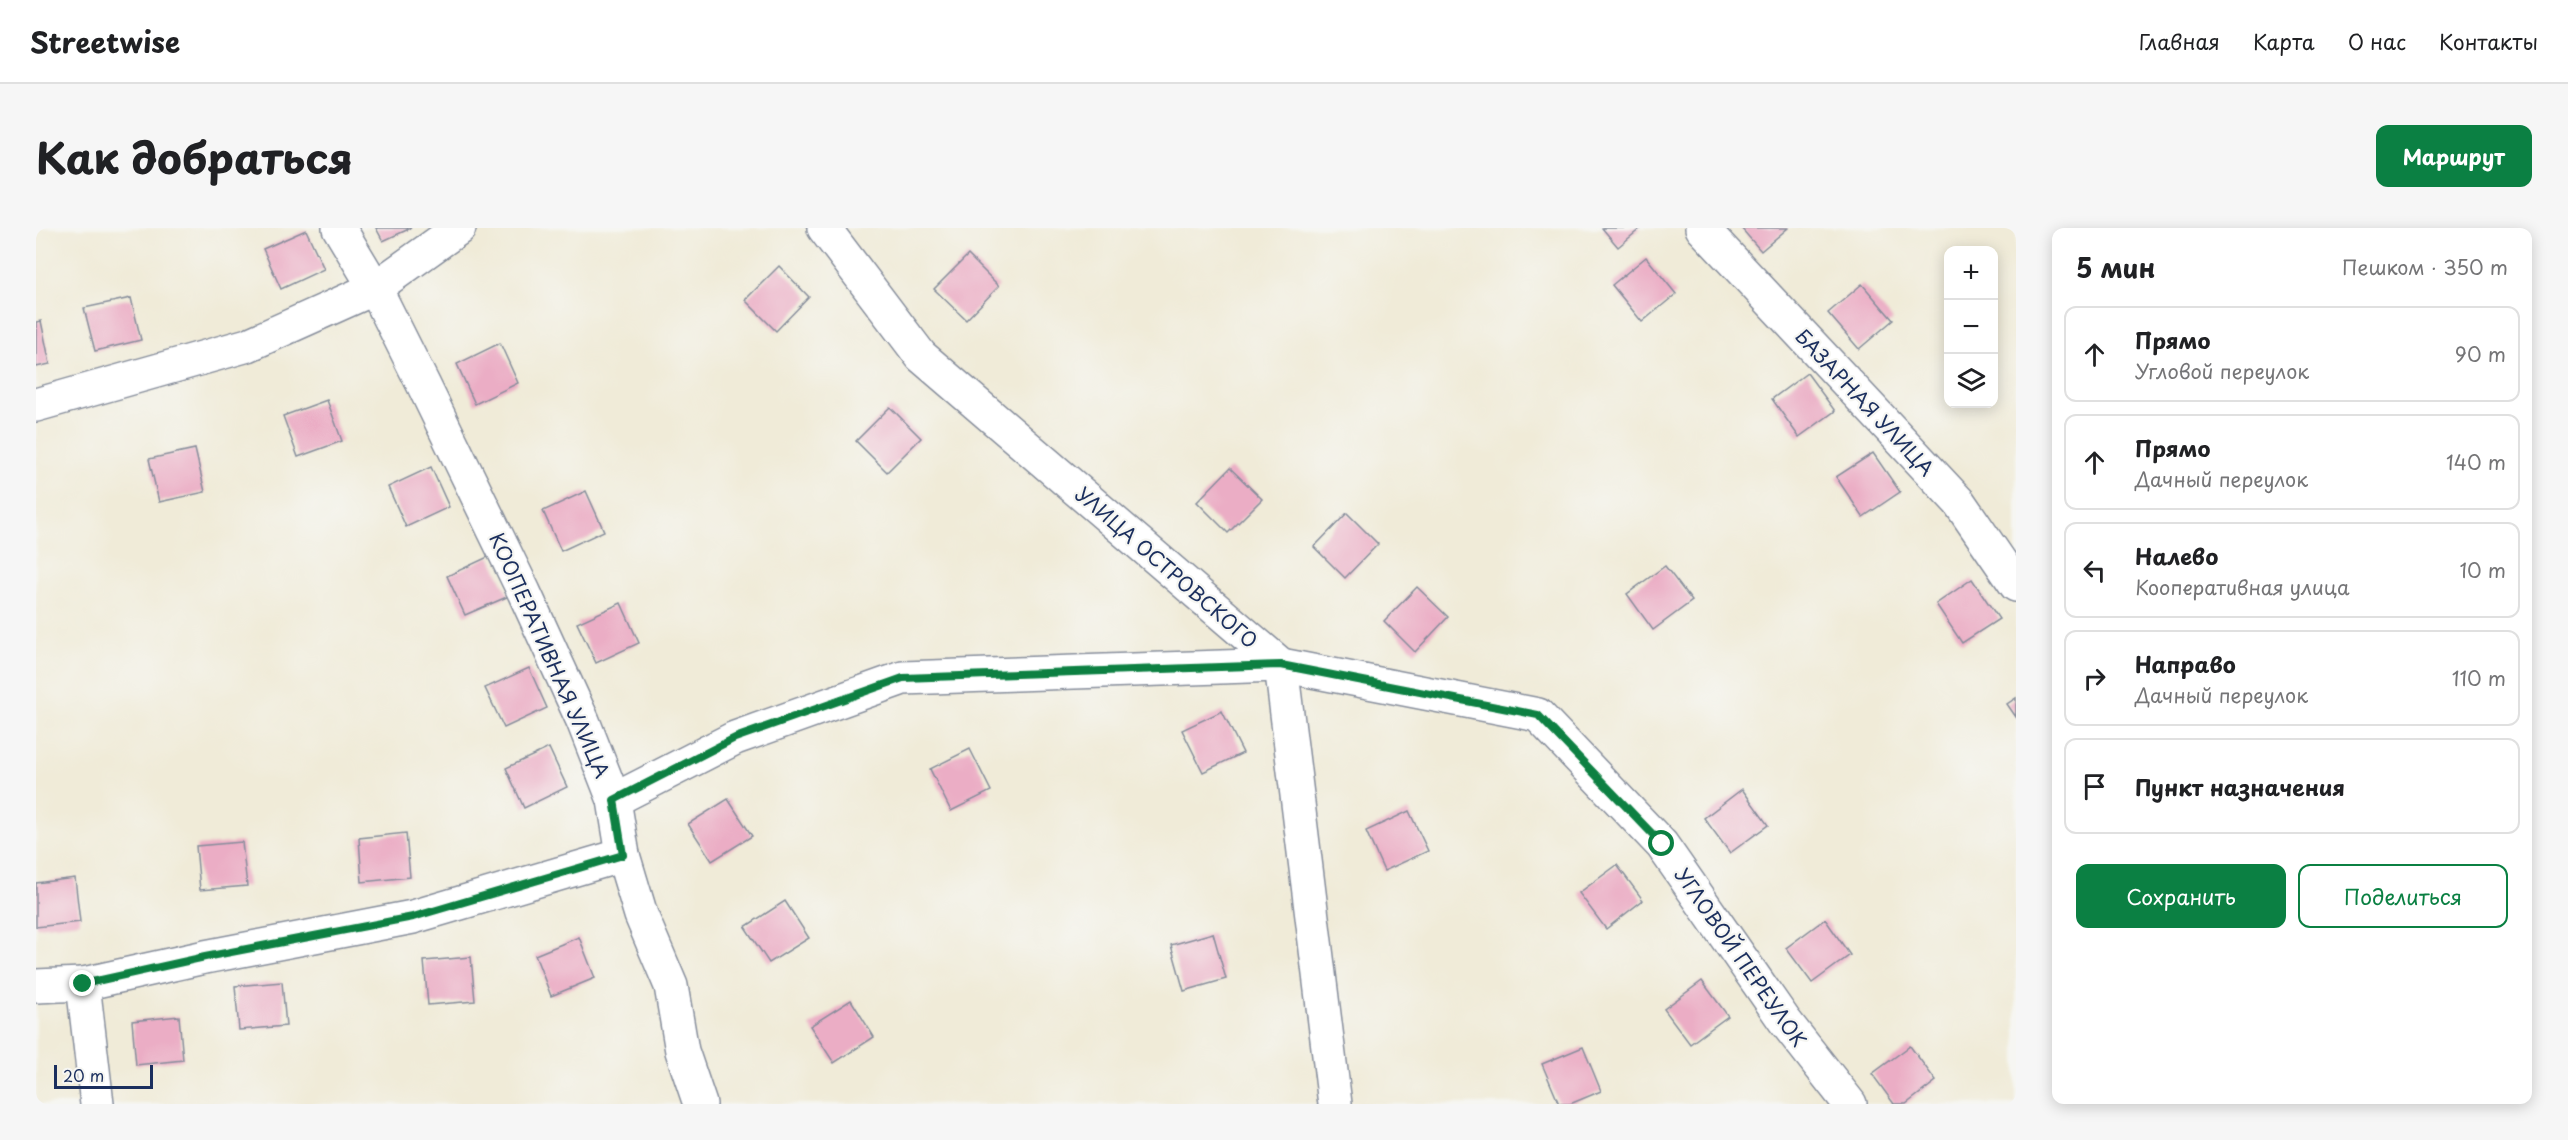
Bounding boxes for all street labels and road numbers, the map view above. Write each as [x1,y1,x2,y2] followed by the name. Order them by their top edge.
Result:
[1789,322,1941,482] street label: БАЗАРНАЯ УЛИЦА
[1069,479,1265,655] street label: УЛИЦА ОСТРОВСКОГО
[482,528,618,782] street label: КООПЕРАТИВНАЯ УЛИЦА
[1668,861,1814,1053] street label: УГЛОВОЙ ПЕРЕУЛОК

